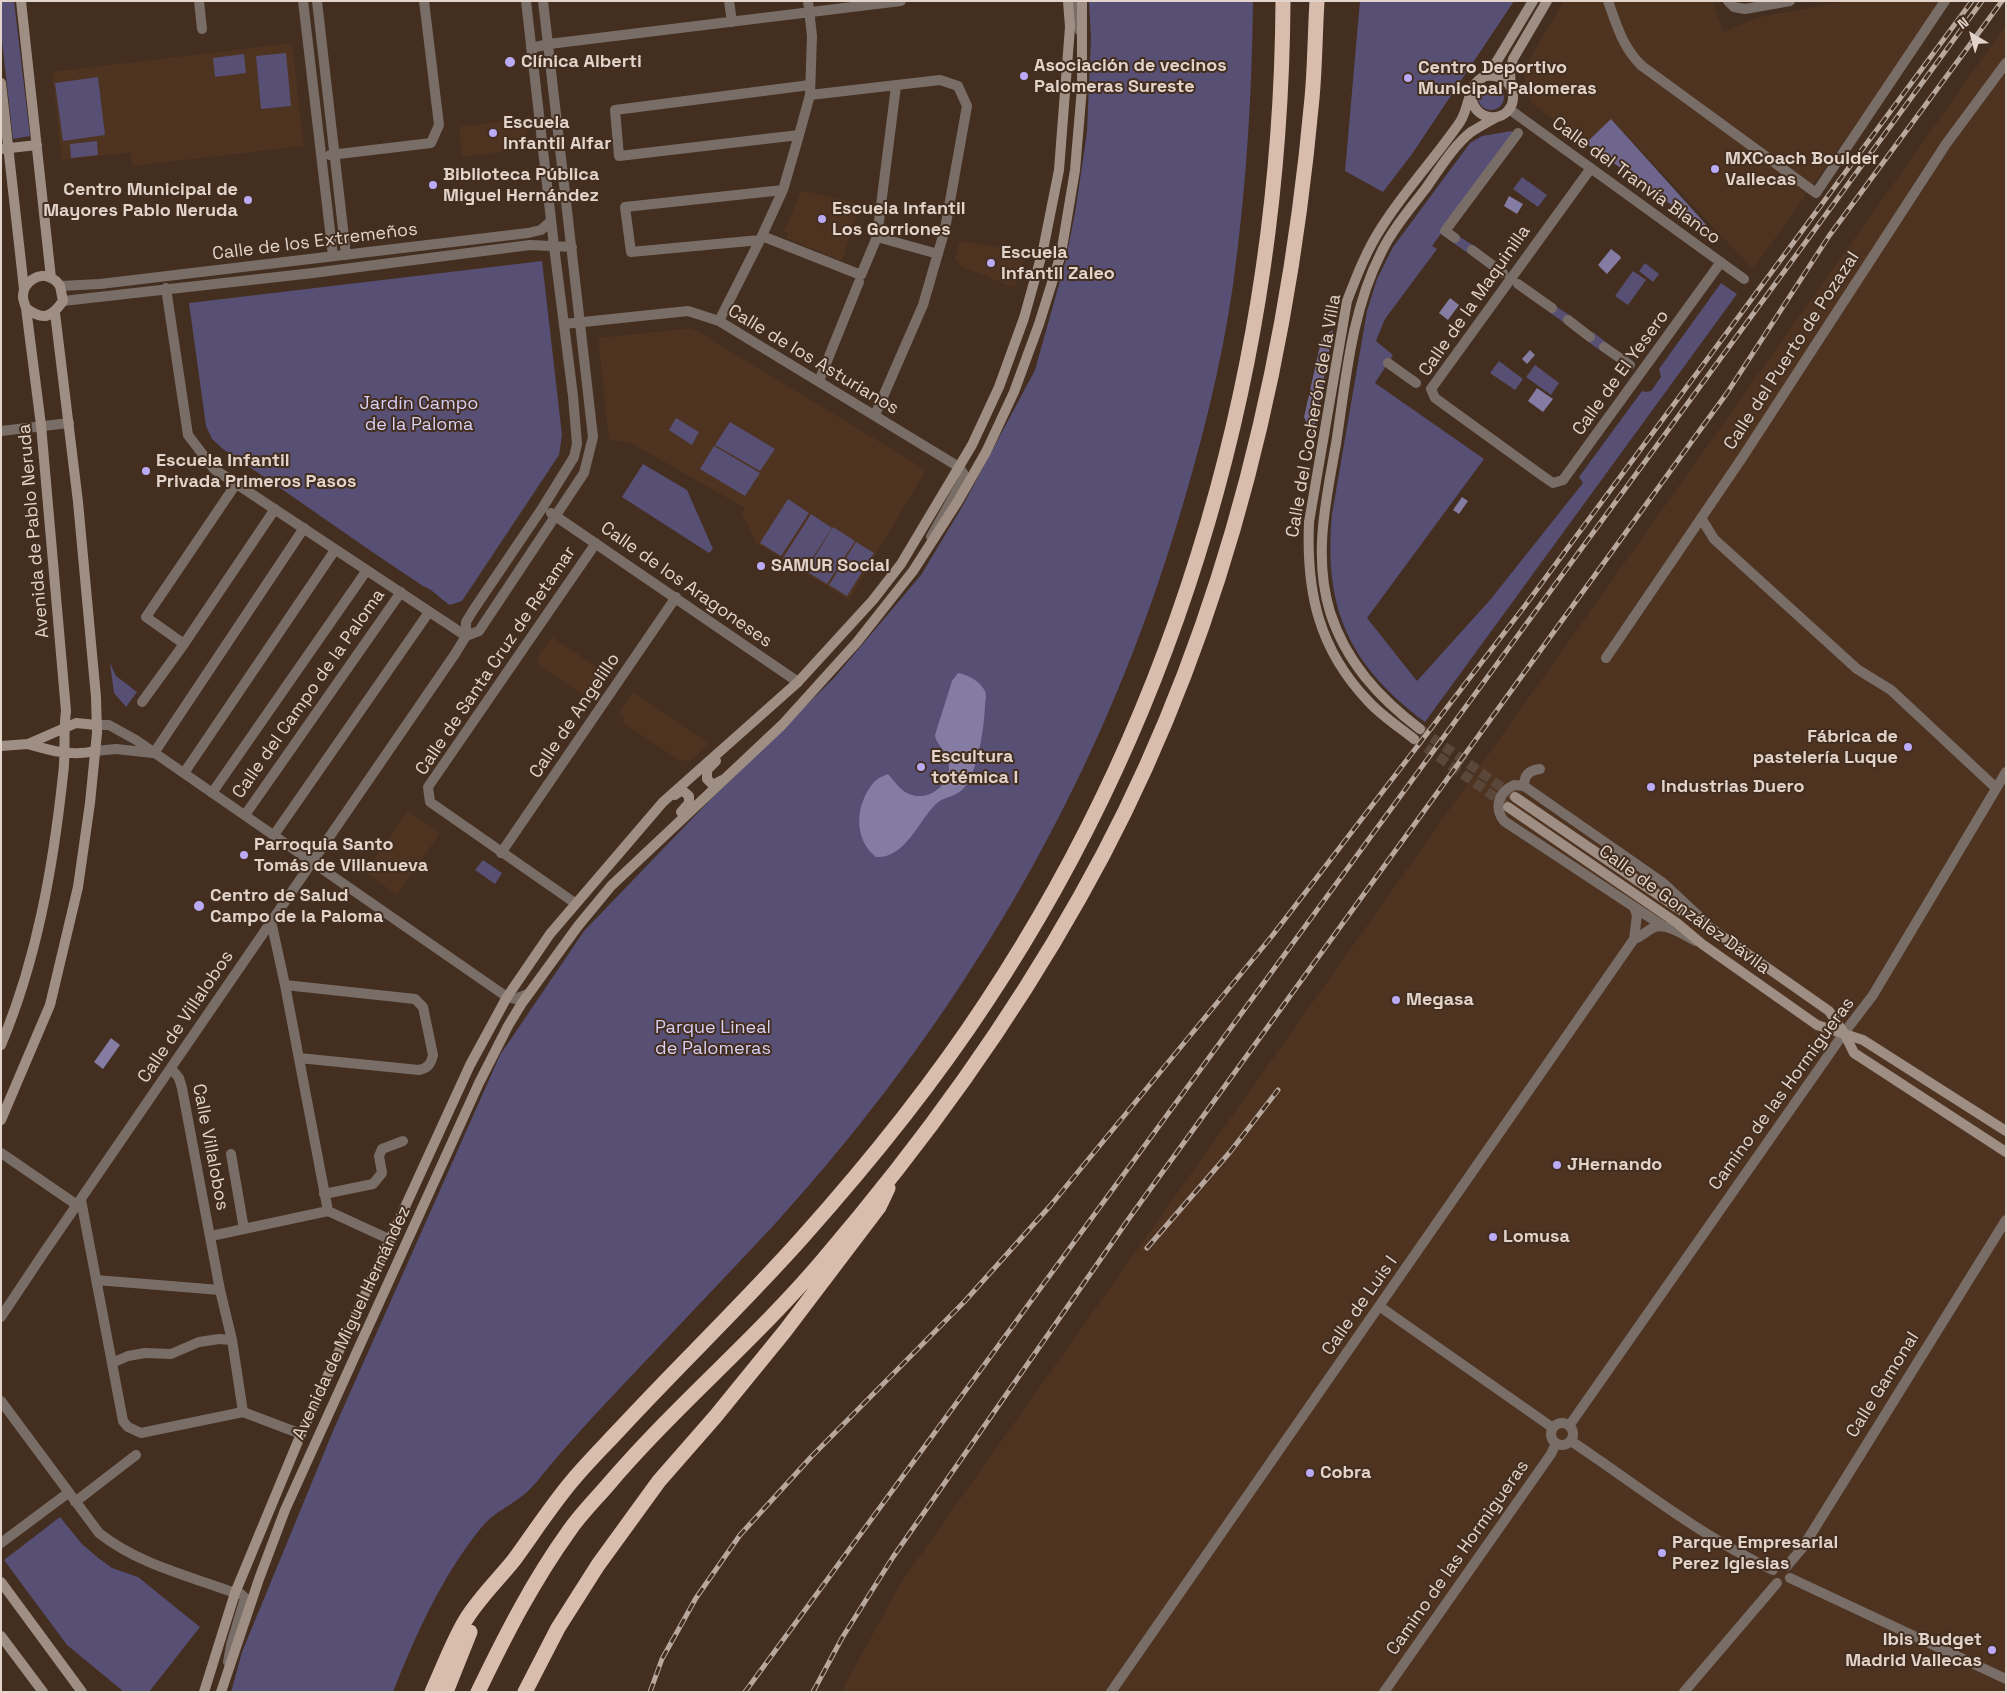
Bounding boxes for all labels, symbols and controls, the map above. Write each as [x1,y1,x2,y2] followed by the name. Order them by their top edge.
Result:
[1947,10,1997,60] north arrow
[1954,13,1972,33] text: N
[521,51,642,73] place label: Clínica Alberti
[503,55,517,69] marker: Clínica Alberti
[1034,55,1227,98] place label: Asociación de vecinos Palomeras Sureste
[1418,57,1597,100] place label: Centro Deportivo Municipal Palomeras
[1018,70,1030,82] marker: Asociación de vecinos Palomeras Sureste
[1402,72,1414,84] marker: Centro Deportivo Municipal Palomeras
[503,112,611,154] place label: Escuela Infantil Alfar
[1548,113,1724,249] street label: Calle del Tranvía Blanco
[487,127,499,139] marker: Escuela Infantil Alfar
[1725,148,1879,190] place label: MXCoach Boulder Vallecas
[1709,163,1721,175] marker: MXCoach Boulder Vallecas
[443,164,599,206] place label: Biblioteca Pública Miguel Hernández
[43,179,238,222] place label: Centro Municipal de Mayores Pablo Neruda
[427,179,439,191] marker: Biblioteca Pública Miguel Hernández
[242,194,254,206] marker: Centro Municipal de Mayores Pablo Neruda
[832,198,966,240] place label: Escuela Infantil Los Gorriones
[816,213,828,225] marker: Escuela Infantil Los Gorriones
[211,219,419,265] street label: Calle de los Extremeños
[1415,221,1535,381] street label: Calle de la Maquinilla
[1001,242,1115,284] place label: Escuela Infantil Zaleo
[1720,248,1864,454] street label: Calle del Puerto de Pozazal
[985,257,997,269] marker: Escuela Infantil Zaleo
[1282,293,1346,539] street label: Calle del Cocherón de la Villa
[724,300,902,420] street label: Calle de los Asturianos
[1568,306,1674,440] street label: Calle de El Yesero
[360,393,478,436] park label: Jardín Campo de la Paloma
[14,423,54,639] street label: Avenida de Pablo Neruda
[156,450,356,492] place label: Escuela Infantil Privada Primeros Pasos
[140,465,152,477] marker: Escuela Infantil Privada Primeros Pasos
[596,518,776,652] street label: Calle de los Aragoneses
[411,542,581,780] street label: Calle de Santa Cruz de Retamar
[771,555,890,577] place label: SAMUR Social
[755,560,767,572] marker: SAMUR Social
[228,585,390,803] street label: Calle del Campo de la Paloma
[525,649,625,783] street label: Calle de Angelillo
[1753,726,1898,769] place label: Fábrica de pastelería Luque
[1902,741,1914,753] marker: Fábrica de pastelería Luque
[931,746,1018,789] place label: Escultura totémica I
[915,761,927,773] marker: Escultura totémica I
[1661,776,1804,798] place label: Industrias Duero
[1645,781,1657,793] marker: Industrias Duero
[254,834,428,876] place label: Parroquia Santo Tomás de Villanueva
[1594,841,1774,979] street label: Calle de González Dávila
[238,849,250,861] marker: Parroquia Santo Tomás de Villanueva
[210,885,383,928] place label: Centro de Salud Campo de la Paloma
[192,899,206,913] marker: Centro de Salud Campo de la Paloma
[134,947,238,1087] street label: Calle de Villalobos
[1406,989,1474,1011] place label: Megasa
[1705,993,1859,1195] street label: Camino de las Hormigueras
[1390,994,1402,1006] marker: Megasa
[655,1017,771,1060] park label: Parque Lineal de Palomeras
[187,1082,233,1212] street label: Calle Villalobos
[1567,1154,1662,1176] place label: JHernando
[1551,1159,1563,1171] marker: JHernando
[288,1203,416,1443] street label: Avenida de Miguel Hernández
[1503,1226,1570,1248] place label: Lomusa
[1487,1231,1499,1243] marker: Lomusa
[1318,1252,1402,1360] street label: Calle de Luis I
[1842,1328,1924,1442] street label: Calle Gamonal
[1382,1456,1534,1660] street label: Camino de las Hormigueras
[1320,1462,1371,1484] place label: Cobra
[1304,1467,1316,1479] marker: Cobra
[1672,1532,1838,1575] place label: Parque Empresarial Perez Iglesias
[1656,1547,1668,1559] marker: Parque Empresarial Perez Iglesias
[1845,1629,1982,1672] place label: Ibis Budget Madrid Vallecas
[1986,1644,1998,1656] marker: Ibis Budget Madrid Vallecas

